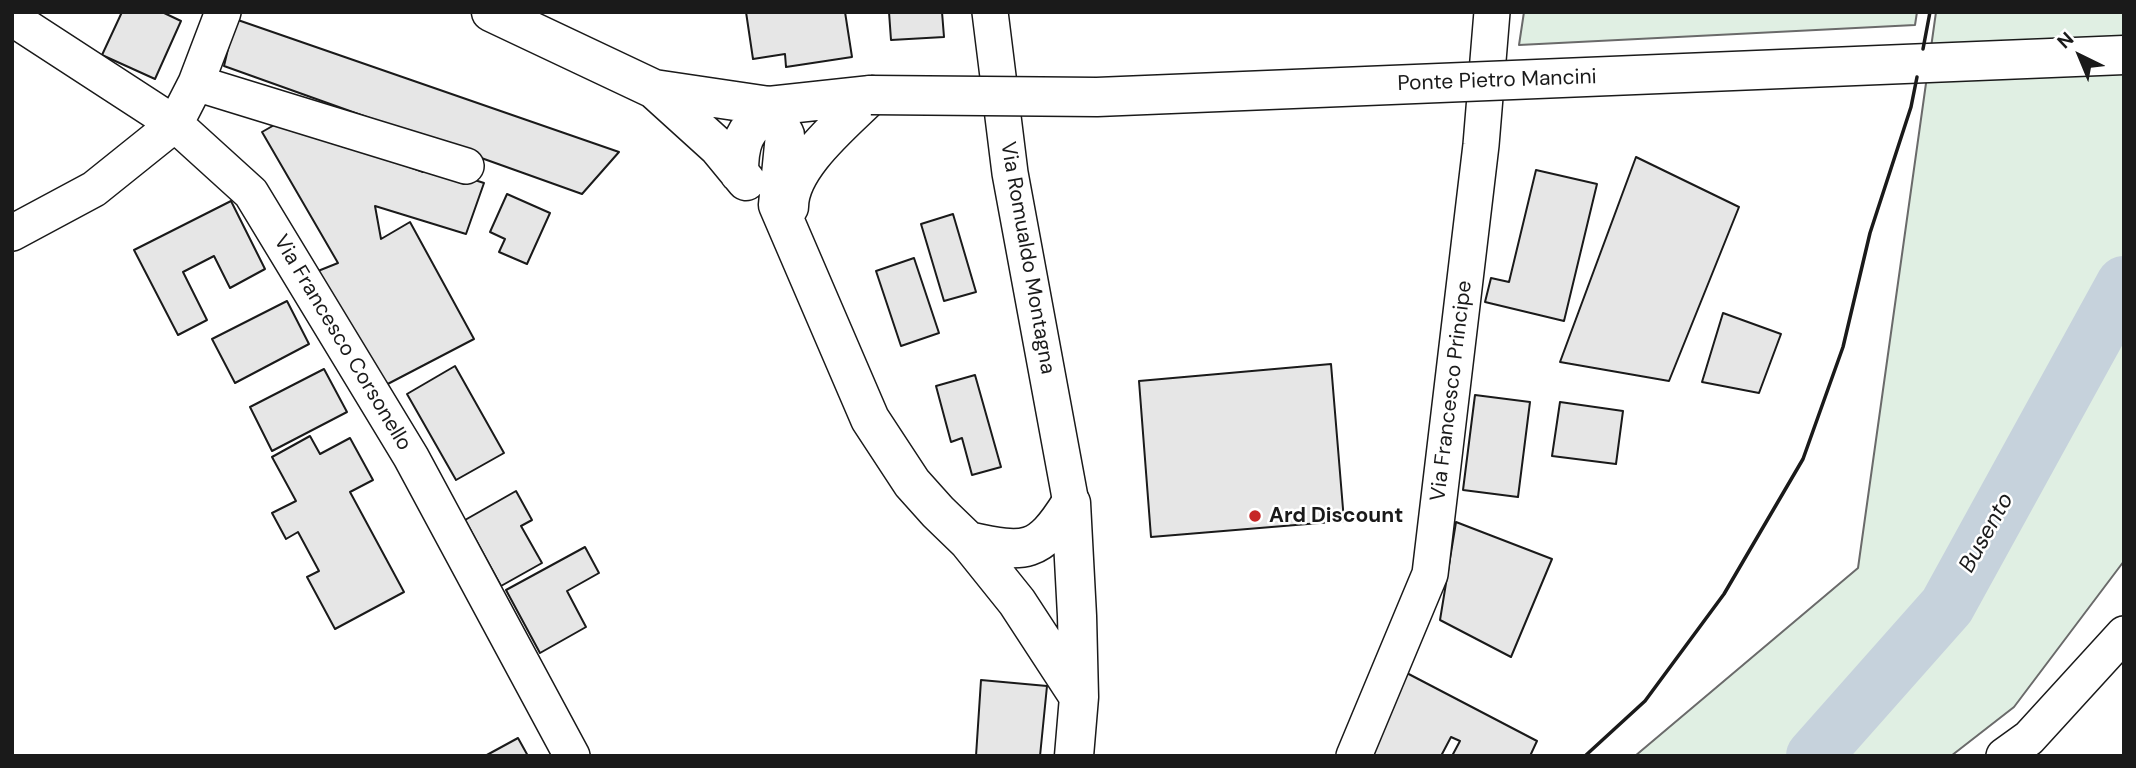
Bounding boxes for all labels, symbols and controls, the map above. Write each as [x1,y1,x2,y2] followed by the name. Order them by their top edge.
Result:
[2045,21,2115,91] north arrow
[2052,26,2079,54] text: N
[1397,65,1597,97] street label: Ponte Pietro Mancini
[994,140,1060,376] street label: Via Romualdo Montagna
[268,231,416,455] street label: Via Francesco Corsonello
[1426,279,1478,503] street label: Via Francesco Principe
[1954,488,2020,578] water label: Busento
[1269,503,1403,529] place label: Ard Discount
[1247,508,1263,524] marker: Ard Discount

